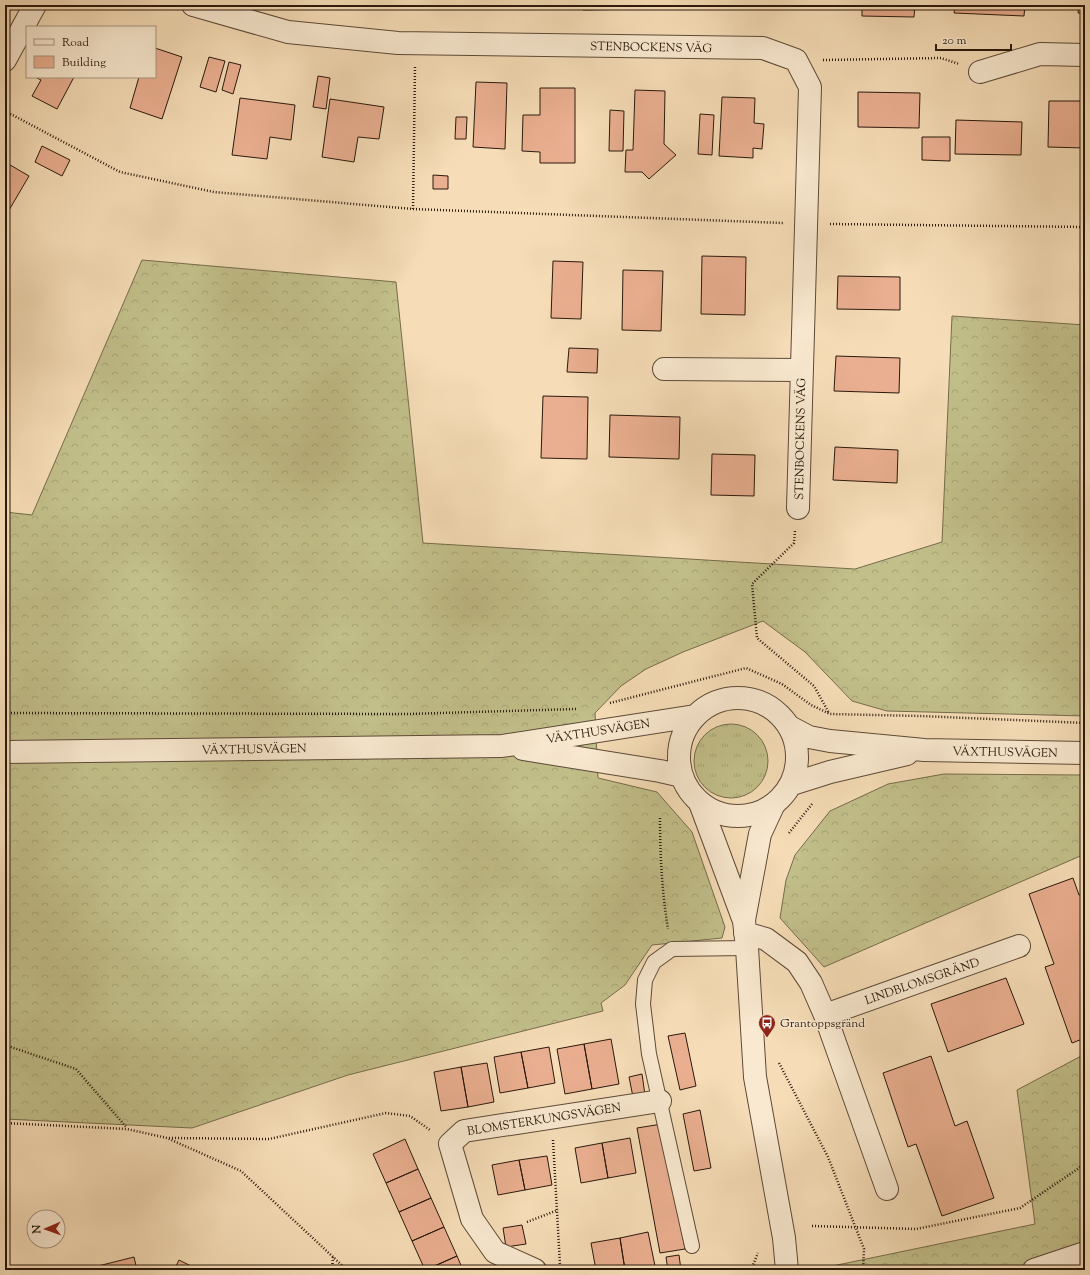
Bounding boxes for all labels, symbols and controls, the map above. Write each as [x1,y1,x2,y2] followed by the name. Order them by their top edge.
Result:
[26,26,156,78] legend
[936,26,1011,52] scale bar
[942,32,967,50] text: 20 m
[62,34,89,52] text: Road
[590,38,712,58] street label: STENBOCKENS VÄG
[62,54,106,72] text: Building
[791,378,811,500] street label: STENBOCKENS VÄG
[545,715,652,749] street label: VÄXTHUSVÄGEN
[201,740,307,760] street label: VÄXTHUSVÄGEN
[952,743,1058,763] street label: VÄXTHUSVÄGEN
[862,954,982,1010] street label: LINDBLOMSGRÄND
[757,1013,777,1038] bus stop icon: Grantoppsgränd
[780,1015,865,1033] place label: Grantoppsgränd
[466,1099,623,1141] street label: BLOMSTERKUNGSVÄGEN
[26,1209,66,1249] north arrow
[29,1224,45,1235] text: N

